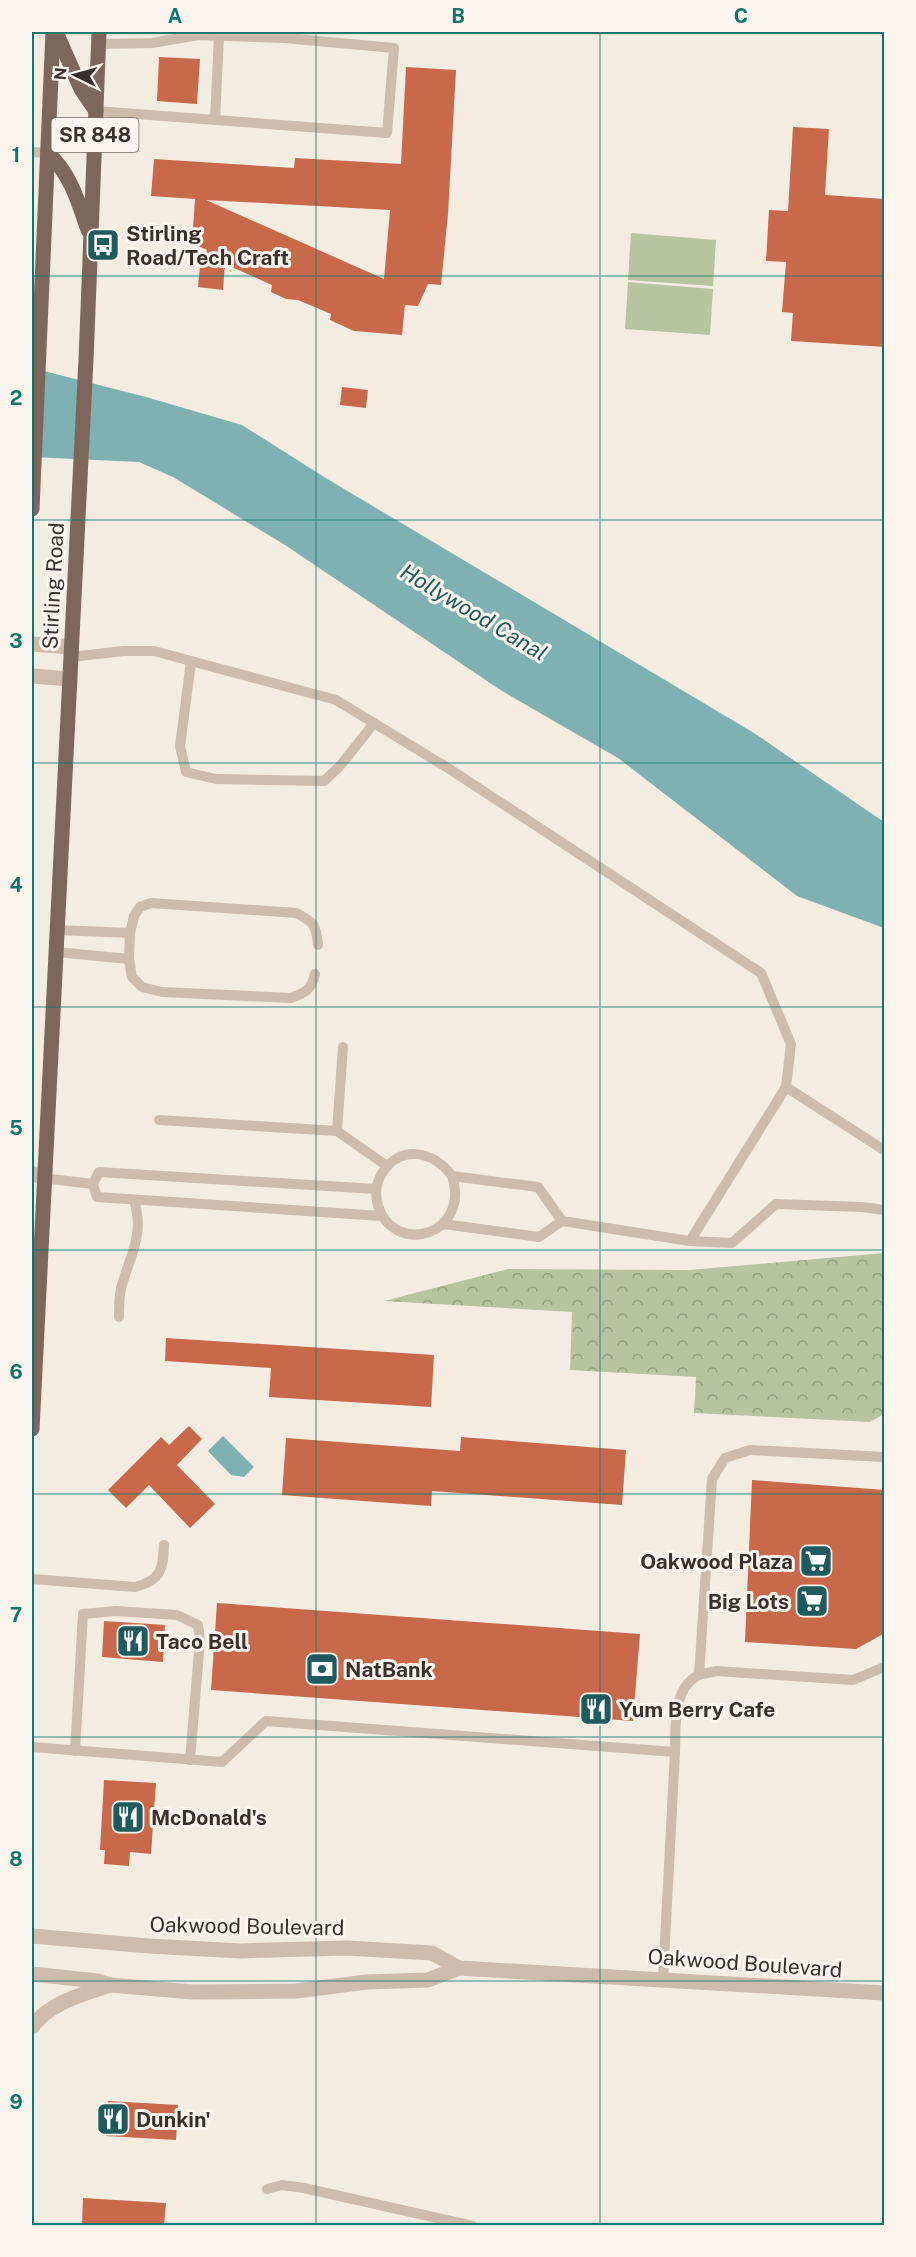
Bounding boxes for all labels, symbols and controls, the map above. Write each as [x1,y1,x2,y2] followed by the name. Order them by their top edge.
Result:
[168,4,182,28] text: A
[451,4,465,28] text: B
[734,4,748,28] text: C
[45,45,105,105] north arrow
[51,67,71,81] text: N
[52,118,138,152] road number: SR 848
[12,143,20,167] text: 1
[126,221,289,270] place label: Stirling Road/Tech Craft
[85,227,121,263] bus stop icon: Stirling Road/Tech Craft
[10,386,22,410] text: 2
[37,522,69,650] street label: Stirling Road
[396,558,552,666] water label: Hollywood Canal
[9,629,23,653] text: 3
[9,873,23,897] text: 4
[9,1116,23,1140] text: 5
[9,1360,23,1384] text: 6
[798,1543,834,1579] supermarket icon: Oakwood Plaza
[640,1549,793,1574] place label: Oakwood Plaza
[794,1583,830,1619] supermarket icon: Big Lots
[708,1589,789,1614] place label: Big Lots
[10,1603,22,1627] text: 7
[115,1623,151,1659] restaurant icon: Taco Bell
[156,1629,248,1654] place label: Taco Bell
[304,1651,340,1687] bank icon: NatBank
[345,1657,433,1682] place label: NatBank
[578,1691,614,1727] restaurant icon: Yum Berry Cafe
[619,1697,775,1722] place label: Yum Berry Cafe
[110,1799,146,1835] restaurant icon: McDonald's
[151,1805,267,1830] place label: McDonald's
[9,1847,23,1871] text: 8
[149,1912,345,1940] street label: Oakwood Boulevard
[647,1944,843,1982] street label: Oakwood Boulevard
[9,2090,23,2114] text: 9
[95,2101,131,2137] restaurant icon: Dunkin'
[136,2107,211,2132] place label: Dunkin'

